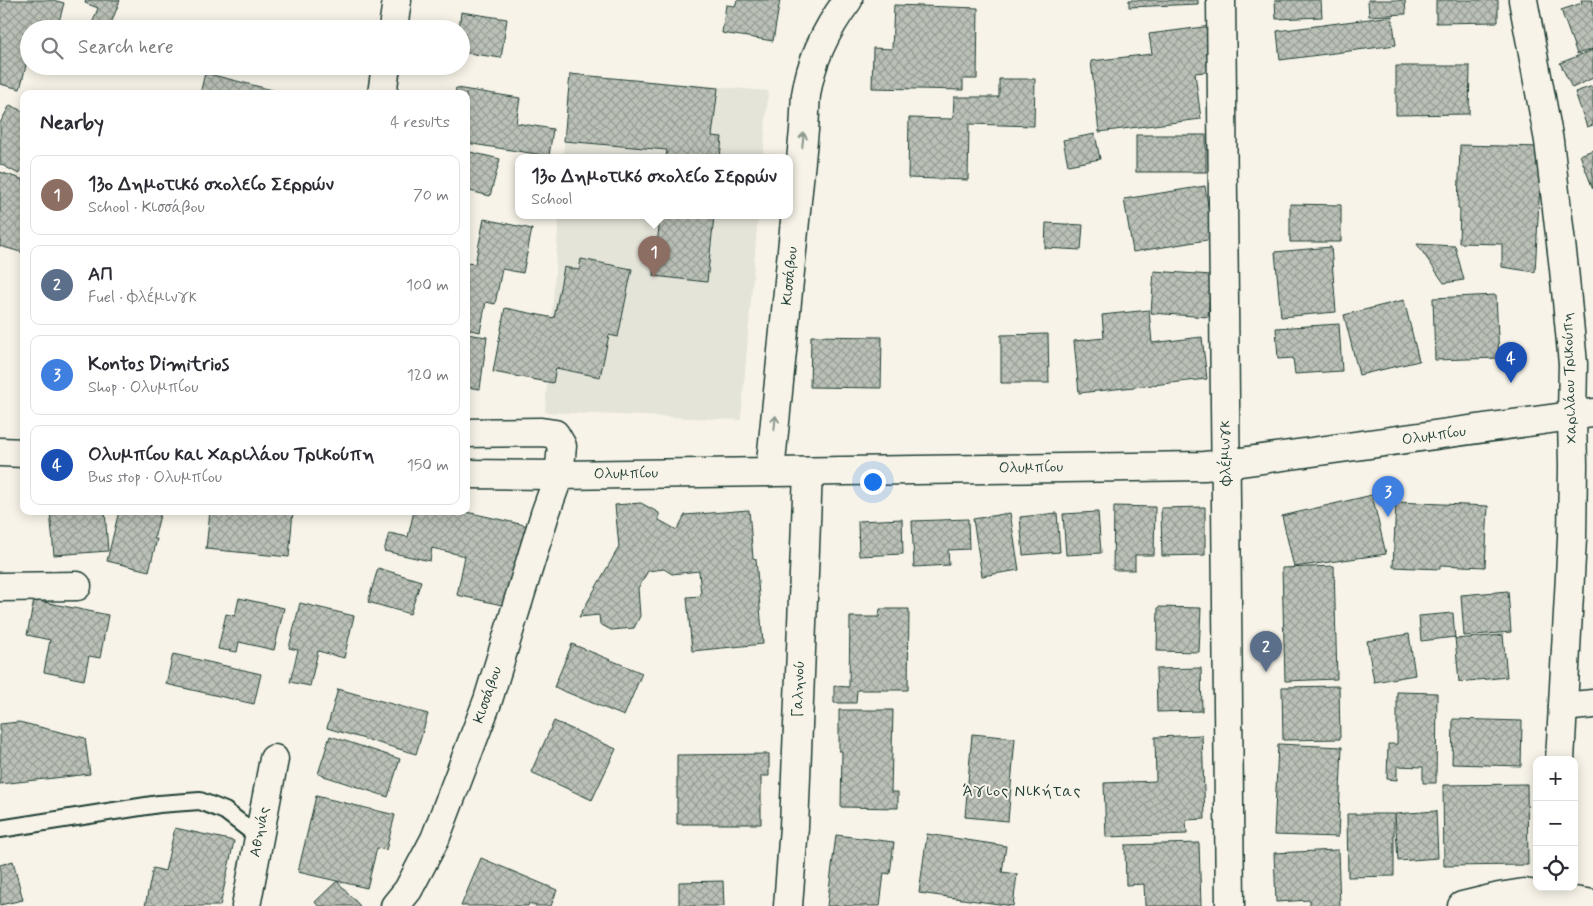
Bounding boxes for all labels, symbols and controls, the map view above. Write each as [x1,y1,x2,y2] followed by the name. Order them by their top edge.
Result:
[20,20,470,75] search box
[38,34,66,62] icon: search
[78,35,174,60] text: Search here
[40,109,104,137] text: Nearby
[390,112,450,133] text: 4 results
[798,132,808,148] one-way arrow
[515,154,793,219] popup
[531,164,777,189] text: 13ο Δημοτικό σχολείο Σερρών
[88,172,334,197] text: 13ο Δημοτικό σχολείο Σερρών
[53,185,61,206] text: 1
[413,185,449,206] text: 70 m
[531,189,573,210] text: School
[88,197,205,218] text: School · Κισσάβου
[638,236,670,277] pin: 1
[777,245,803,306] street label: Κισσάβου
[88,262,113,287] text: ΑΠ
[53,275,61,296] text: 2
[406,275,449,296] text: 100 m
[88,287,197,308] text: Fuel · Φλέμινγκ
[1558,312,1582,444] street label: Χαριλάου Τρικούπη
[1495,342,1527,383] pin: 4
[88,352,229,377] text: Kontos Dimitrios
[53,365,61,386] text: 3
[407,365,449,386] text: 120 m
[88,377,198,398] text: Shop · Ολυμπίου
[770,416,780,432] one-way arrow
[1215,420,1237,487] street label: Φλέμινγκ
[1401,422,1468,450] street label: Ολυμπίου
[88,442,374,467] text: Ολυμπίου και Χαριλάου Τρικούπη
[52,455,62,476] text: 4
[407,455,449,476] text: 150 m
[999,457,1064,479] street label: Ολυμπίου
[594,463,659,485] street label: Ολυμπίου
[88,467,222,488] text: Bus stop · Ολυμπίου
[860,469,886,495] your location
[1372,476,1404,517] pin: 3
[1250,631,1282,672] pin: 2
[788,660,810,718] street label: Γαληνού
[469,664,507,726] street label: Κισσάβου
[1533,756,1578,891] map controls
[1533,756,1578,801] button: +
[962,781,1082,802] district label: Άγιος Νικήτας
[1533,801,1578,846] button: −
[245,805,275,859] street label: Αθηνάς
[1533,846,1578,891] button: locate

